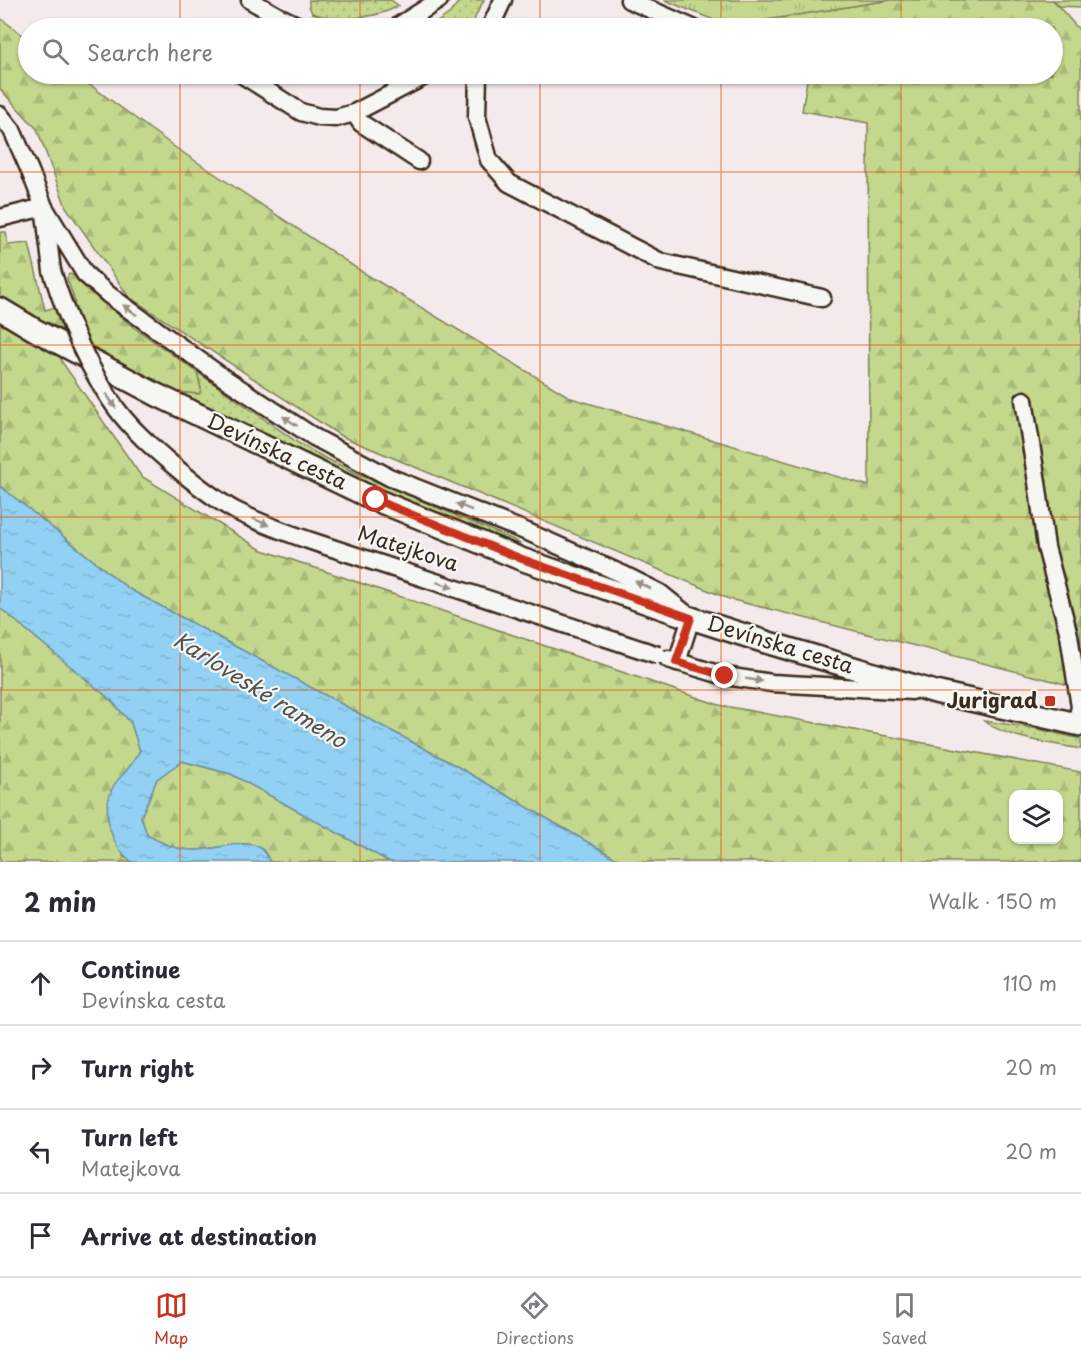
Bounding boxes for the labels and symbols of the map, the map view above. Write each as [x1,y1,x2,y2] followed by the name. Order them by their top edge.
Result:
[122,304,138,316] one-way arrow
[106,392,117,409] one-way arrow
[202,404,353,497] street label: Devínska cesta
[281,416,298,427] one-way arrow
[362,486,388,512] route start
[455,502,473,512] one-way arrow
[354,516,463,579] street label: Matejkova
[252,518,270,527] one-way arrow
[634,580,652,590] one-way arrow
[436,581,454,590] one-way arrow
[703,606,858,681] street label: Devínska cesta
[168,622,354,756] water label: Karloveské rameno
[711,662,737,688] route end
[744,676,763,685] one-way arrow
[946,683,1038,715] place label: Jurigrad
[1043,694,1057,708] marker: Jurigrad

